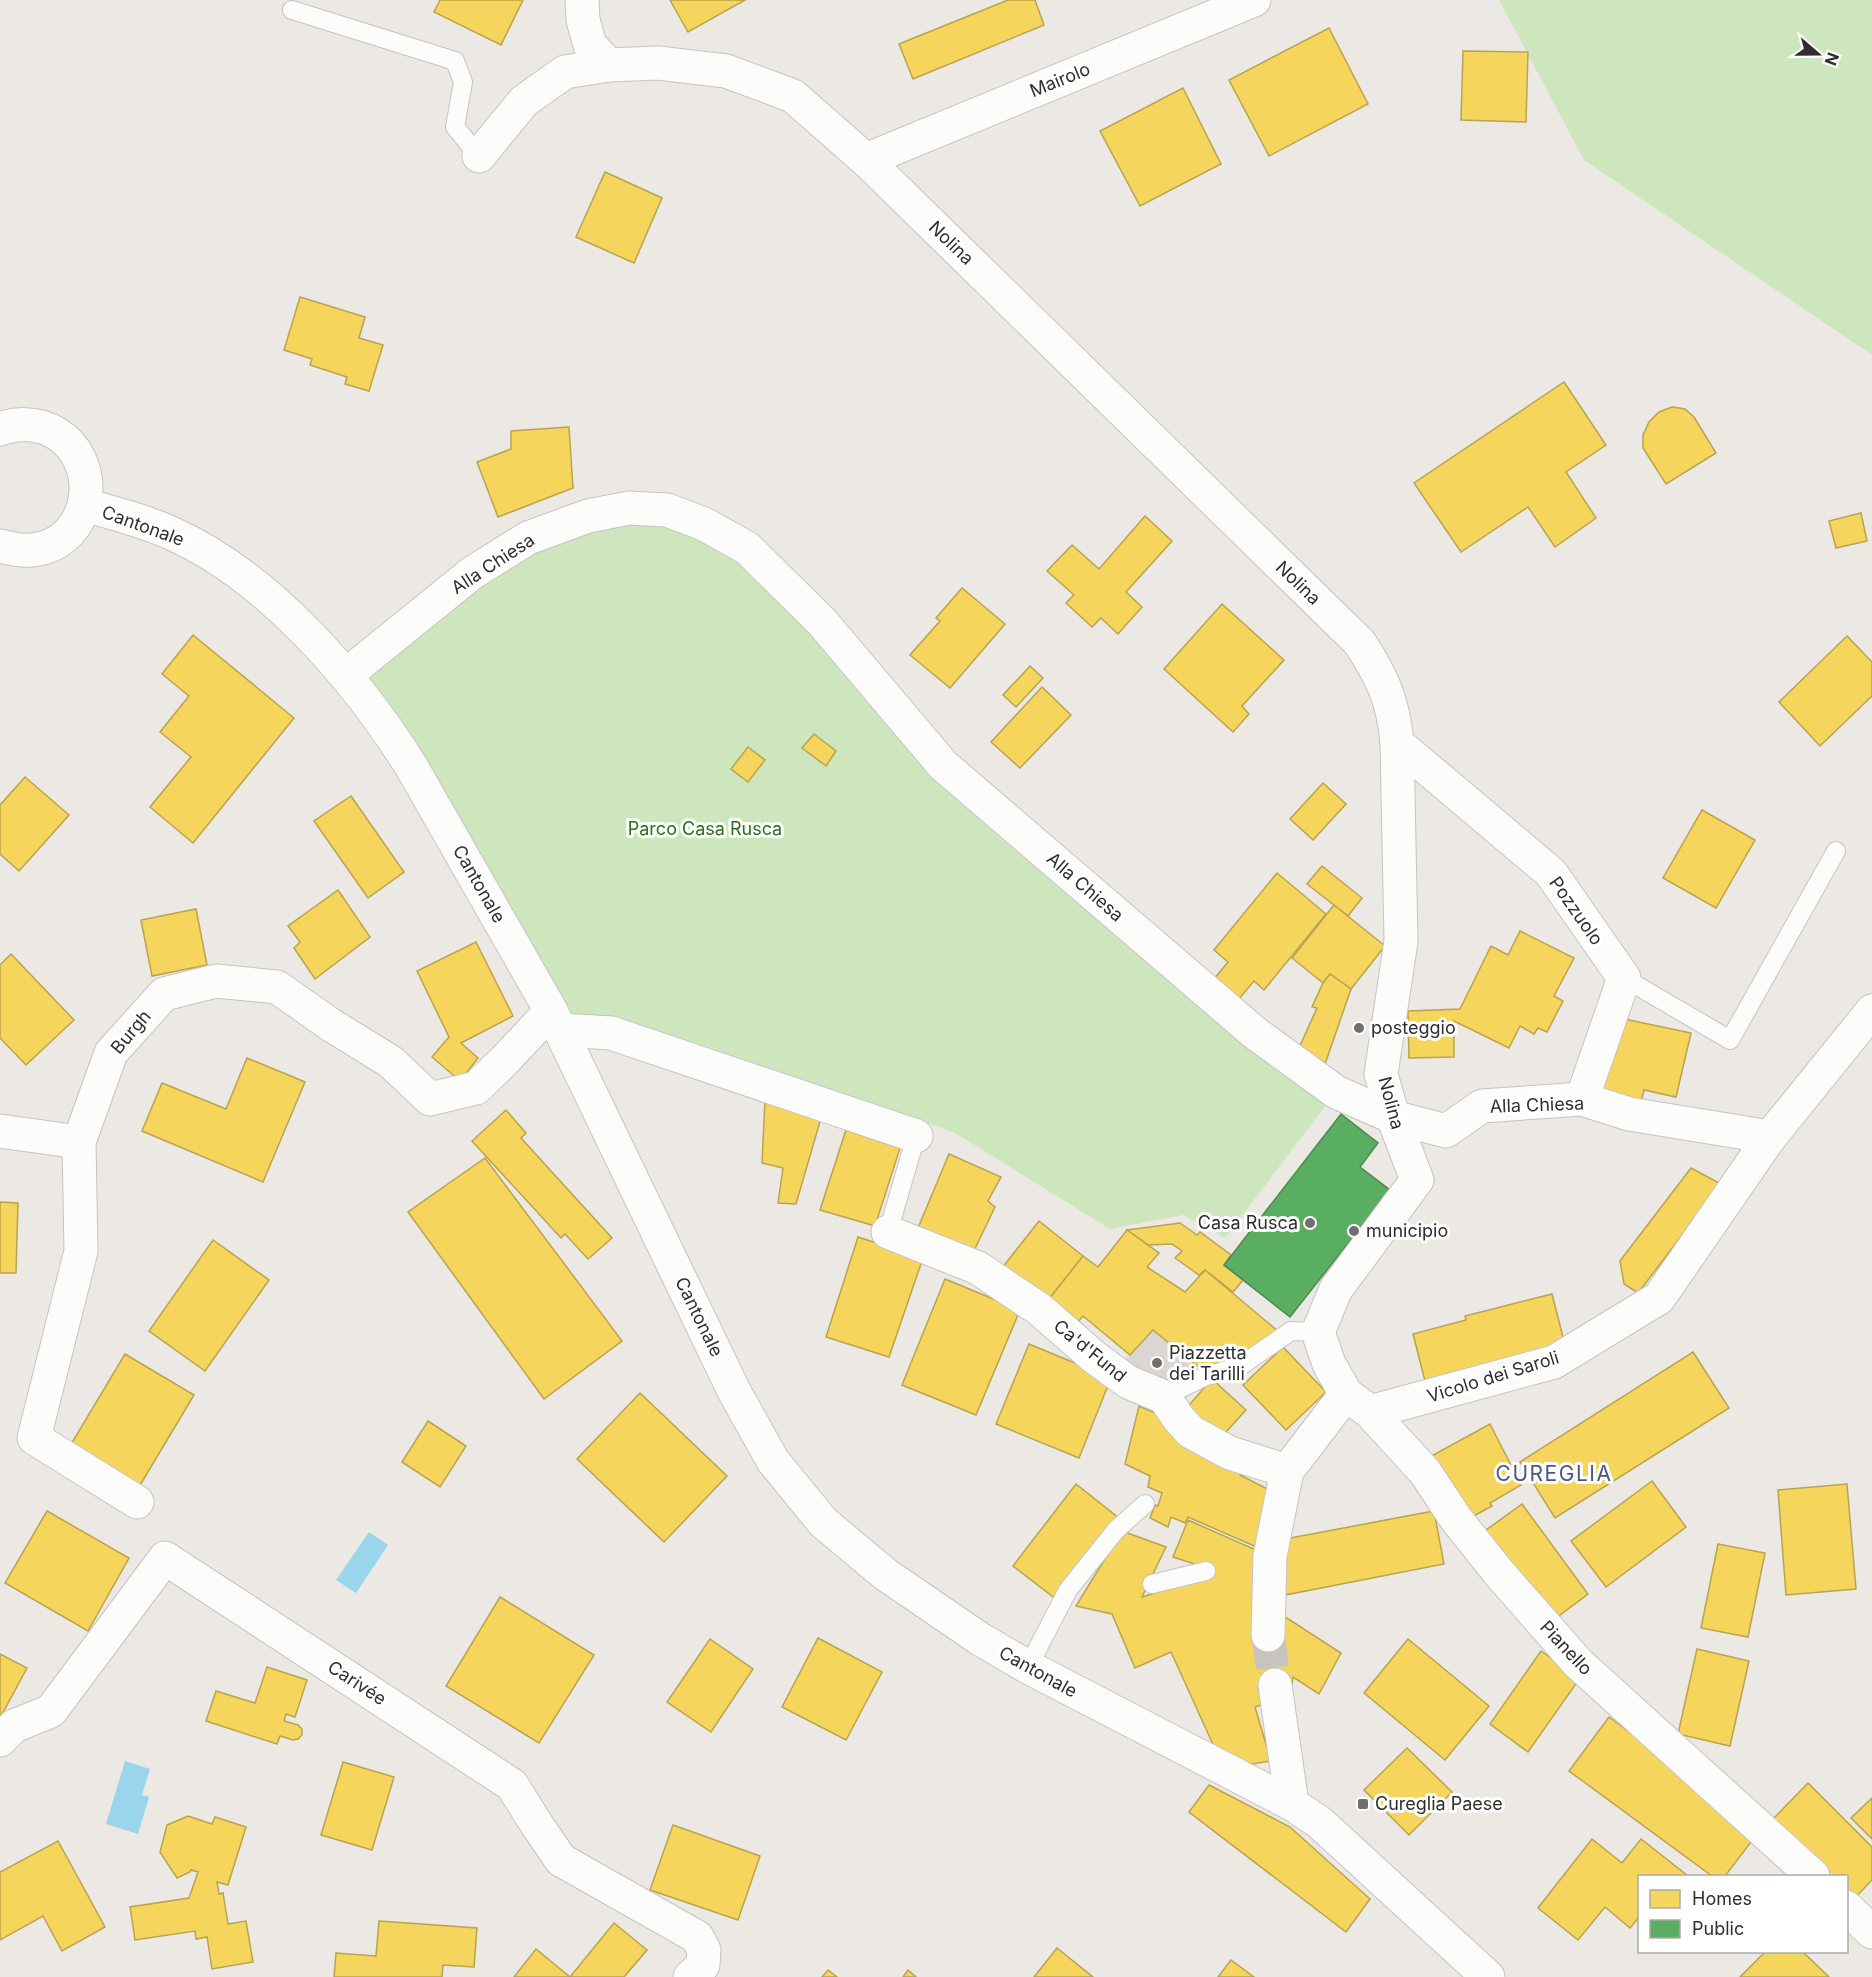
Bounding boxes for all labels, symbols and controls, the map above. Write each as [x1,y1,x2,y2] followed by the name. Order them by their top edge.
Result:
[1788,24,1848,84] north arrow
[1821,50,1844,68] text: N
[1027,58,1093,101] street label: Mairolo
[925,216,978,269] street label: Nolina
[99,501,187,550] street label: Cantonale
[447,529,538,598] street label: Alla Chiesa
[1272,556,1325,609] street label: Nolina
[628,818,782,839] park label: Parco Casa Rusca
[449,841,510,926] street label: Cantonale
[1043,848,1128,926] street label: Alla Chiesa
[1545,873,1607,949] street label: Pozzuolo
[106,1006,155,1058] street label: Burgh
[1371,1017,1456,1038] place label: posteggio
[1352,1021,1366,1035] marker: posteggio
[1374,1074,1409,1132] street label: Nolina
[1489,1092,1585,1117] street label: Alla Chiesa
[1198,1212,1298,1233] place label: Casa Rusca
[1303,1216,1317,1230] marker: Casa Rusca
[1366,1220,1448,1241] place label: municipio
[1347,1224,1361,1238] marker: municipio
[671,1274,728,1360] street label: Cantonale
[1050,1315,1131,1386] street label: Ca'd'Fund
[1169,1342,1247,1384] place label: Piazzetta dei Tarilli
[1424,1347,1561,1407] street label: Vicolo dei Saroli
[1150,1356,1164,1370] marker: Piazzetta dei Tarilli
[1496,1461,1612,1486] district label: CUREGLIA
[1536,1616,1597,1679] street label: Pianello
[996,1642,1081,1702] street label: Cantonale
[324,1656,390,1709] street label: Carivée
[1375,1793,1503,1814] place label: Cureglia Paese
[1356,1797,1370,1811] marker: Cureglia Paese
[1638,1875,1848,1953] legend
[1692,1888,1752,1909] text: Homes
[1692,1918,1744,1939] text: Public

